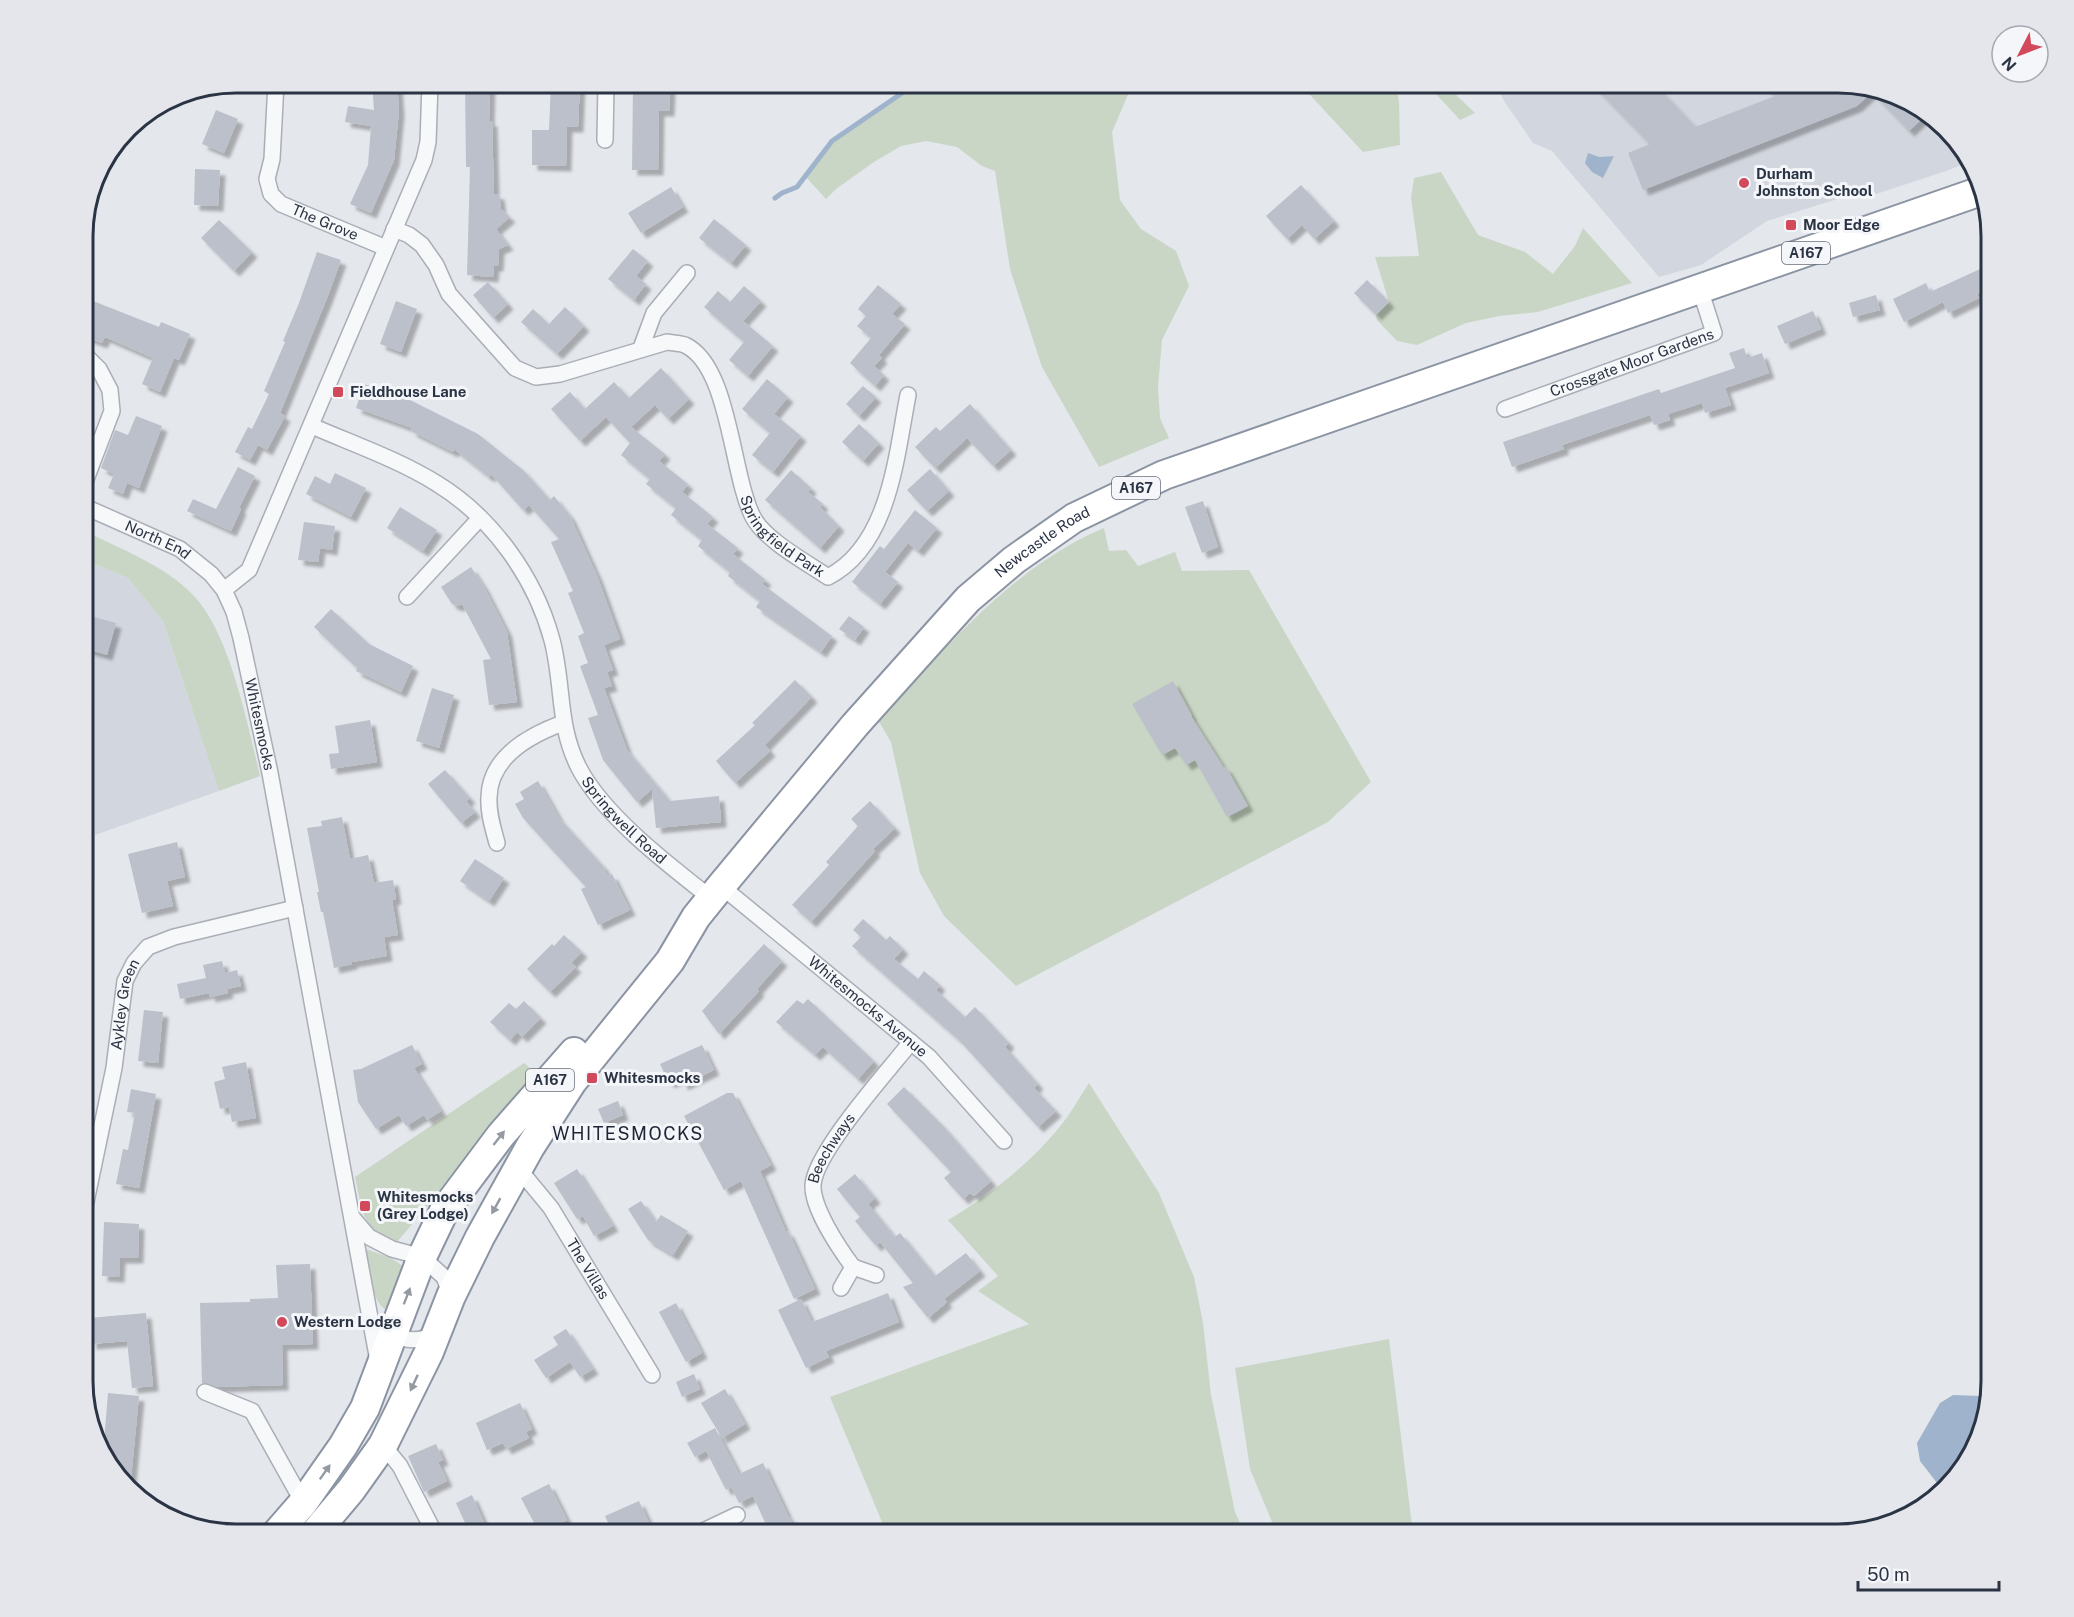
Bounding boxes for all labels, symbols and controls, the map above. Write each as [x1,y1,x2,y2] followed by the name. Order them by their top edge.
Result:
[1990,24,2050,84] north arrow
[1998,53,2020,75] text: N
[1756,165,1873,199] place label: Durham Johnston School
[1737,176,1751,190] marker: Durham Johnston School
[289,200,361,243] street label: The Grove
[1803,216,1880,233] place label: Moor Edge
[1784,218,1798,232] marker: Moor Edge
[1782,242,1830,264] road number: A167
[1548,325,1716,400] street label: Crossgate Moor Gardens
[350,383,466,400] place label: Fieldhouse Lane
[331,385,345,399] marker: Fieldhouse Lane
[1112,477,1160,499] road number: A167
[737,493,828,580] street label: Springfield Park
[991,503,1092,581] street label: Newcastle Road
[123,517,194,562] street label: North End
[242,677,278,772] street label: Whitesmocks
[578,773,670,867] street label: Springwell Road
[805,952,931,1060] street label: Whitesmocks Avenue
[107,956,143,1051] street label: Aykley Green
[526,1069,574,1091] road number: A167
[604,1069,701,1086] place label: Whitesmocks
[585,1071,599,1085] marker: Whitesmocks
[804,1110,858,1185] street label: Beechways
[552,1123,704,1144] district label: WHITESMOCKS
[493,1131,505,1146] one-way arrow
[377,1188,474,1222] place label: Whitesmocks (Grey Lodge)
[492,1198,502,1215] one-way arrow
[358,1199,372,1213] marker: Whitesmocks (Grey Lodge)
[563,1235,613,1302] street label: The Villas
[403,1287,413,1305] one-way arrow
[294,1313,401,1330] place label: Western Lodge
[275,1315,289,1329] marker: Western Lodge
[410,1375,419,1392] one-way arrow
[319,1464,330,1480] one-way arrow
[1858,1554,1999,1592] scale bar
[1867,1564,1910,1585] text: 50 m

